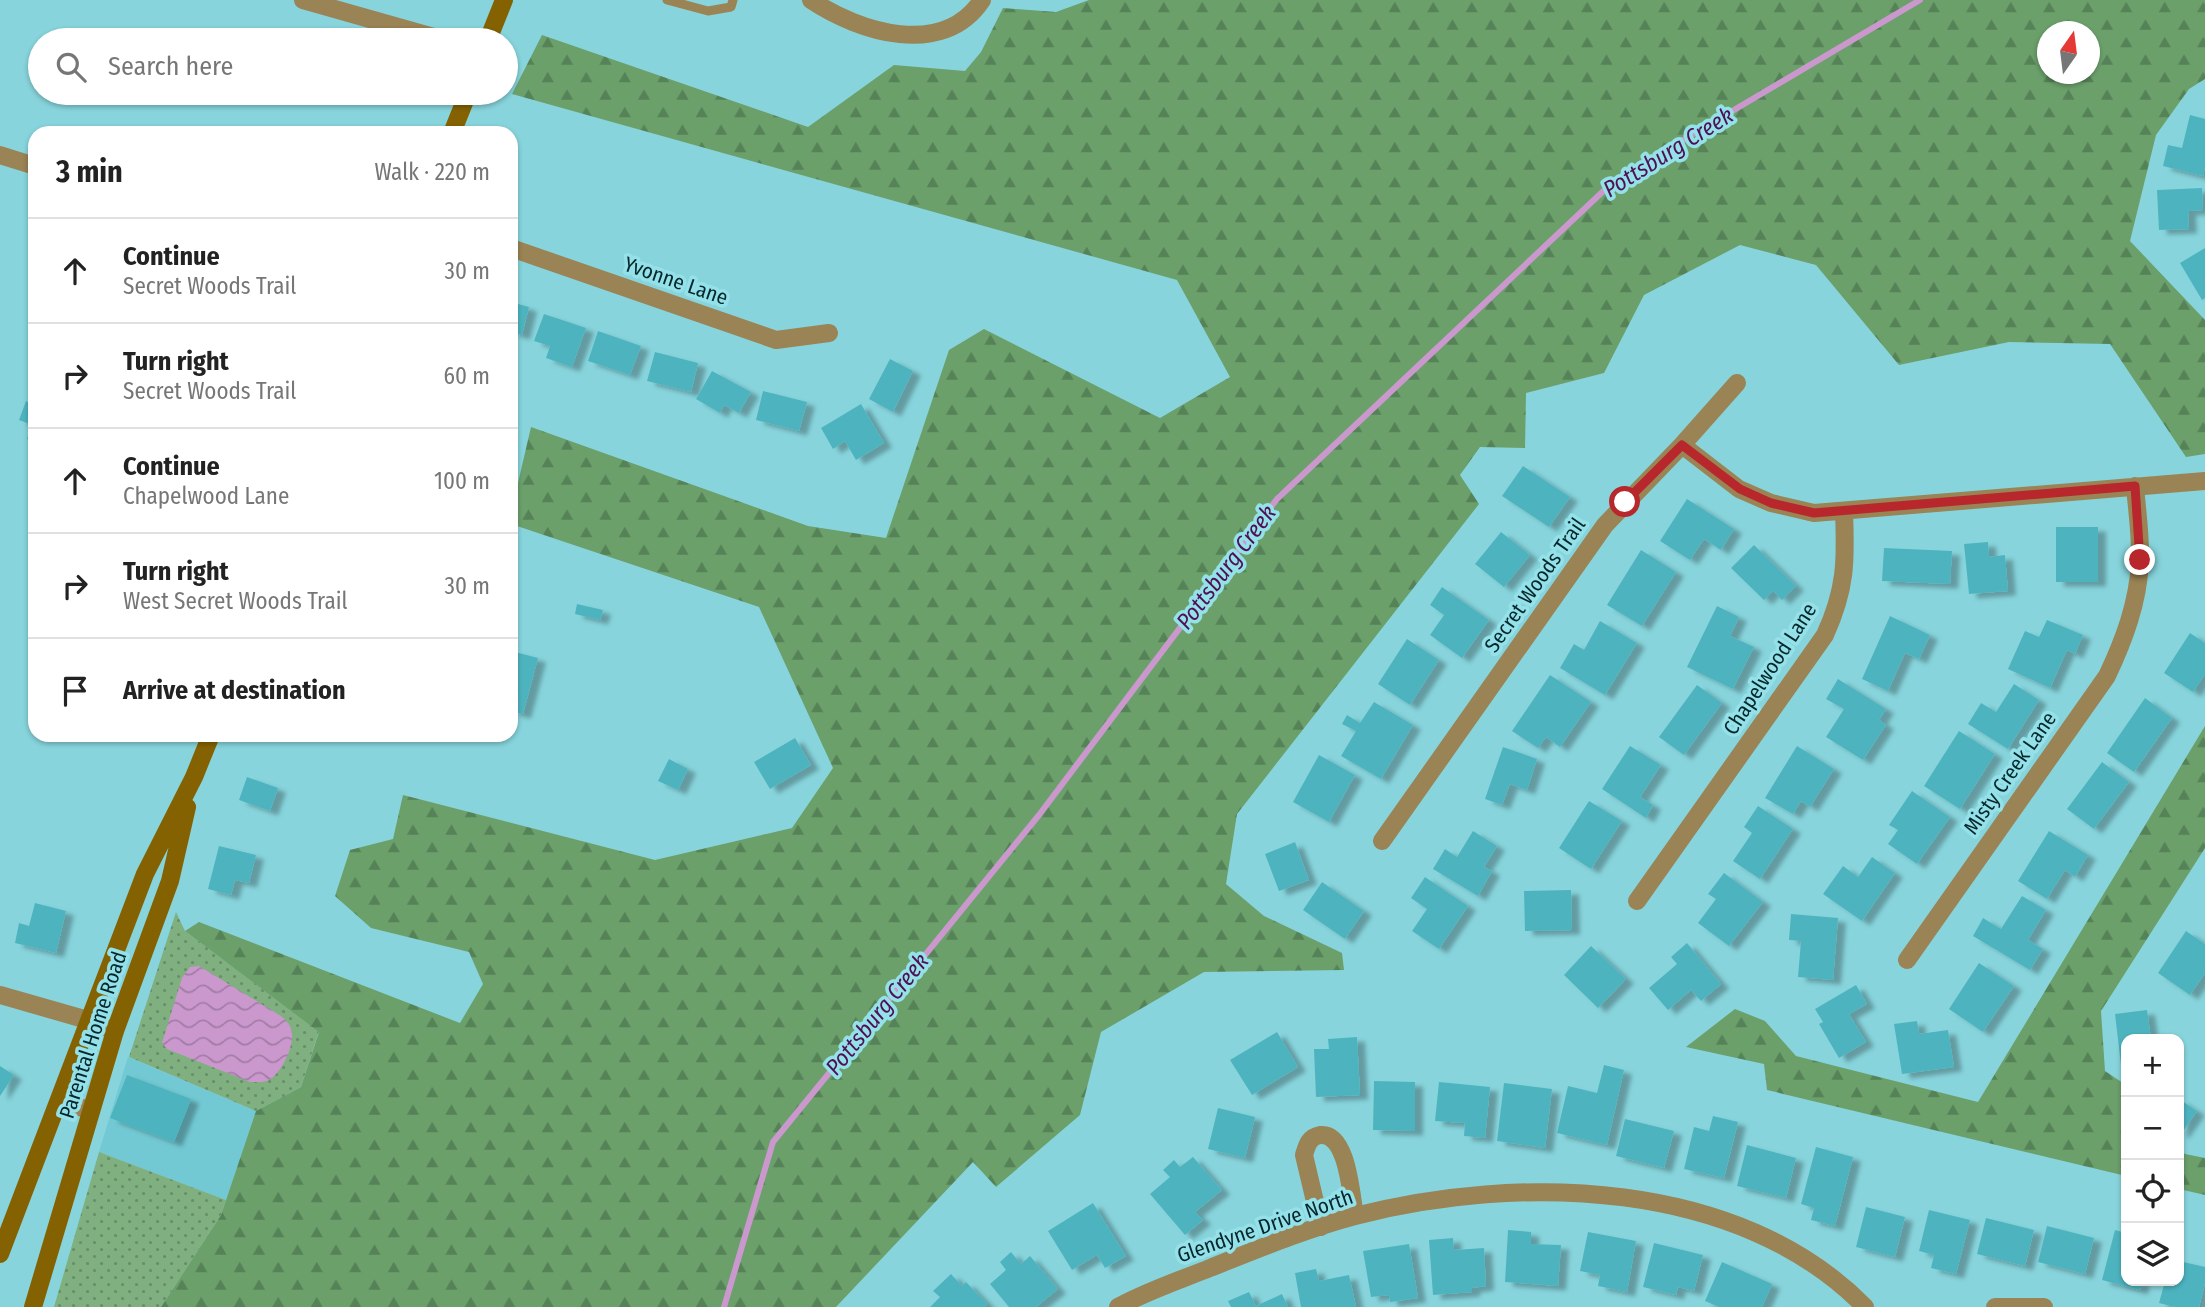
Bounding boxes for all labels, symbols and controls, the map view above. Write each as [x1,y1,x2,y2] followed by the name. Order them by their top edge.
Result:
[2037,21,2100,84] north arrow
[28,28,518,105] search box
[52,48,90,86] icon: search
[108,51,233,82] text: Search here
[1598,101,1738,203] water label: Pottsburg Creek
[56,154,123,190] text: 3 min
[375,158,490,186] text: Walk · 220 m
[123,241,220,272] text: Continue
[621,251,731,311] street label: Yvonne Lane
[56,252,94,290] icon: ahead
[445,257,490,285] text: 30 m
[123,272,296,300] text: Secret Woods Trail
[123,346,229,377] text: Turn right
[56,357,94,395] icon: right
[444,362,490,390] text: 60 m
[123,377,296,405] text: Secret Woods Trail
[123,451,220,482] text: Continue
[56,462,94,500] icon: ahead
[434,467,490,495] text: 100 m
[123,482,289,510] text: Chapelwood Lane
[1609,486,1640,517] route start
[1170,499,1282,635] water label: Pottsburg Creek
[1479,512,1591,657] street label: Secret Woods Trail
[2124,544,2155,575] route end
[123,556,229,587] text: Turn right
[56,567,94,605] icon: right
[445,572,490,600] text: 30 m
[123,587,348,615] text: West Secret Woods Trail
[1718,598,1822,740] street label: Chapelwood Lane
[56,672,94,710] icon: arrive
[123,675,346,706] text: Arrive at destination
[1958,707,2062,839] street label: Misty Creek Lane
[54,948,132,1122] street label: Parental Home Road
[819,948,935,1080] water label: Pottsburg Creek
[2121,1034,2184,1286] map controls
[2121,1034,2184,1097] button: +
[2121,1097,2184,1160] button: −
[2121,1160,2184,1223] button: locate
[1174,1184,1356,1268] street label: Glendyne Drive North
[2121,1223,2184,1286] button: layers

